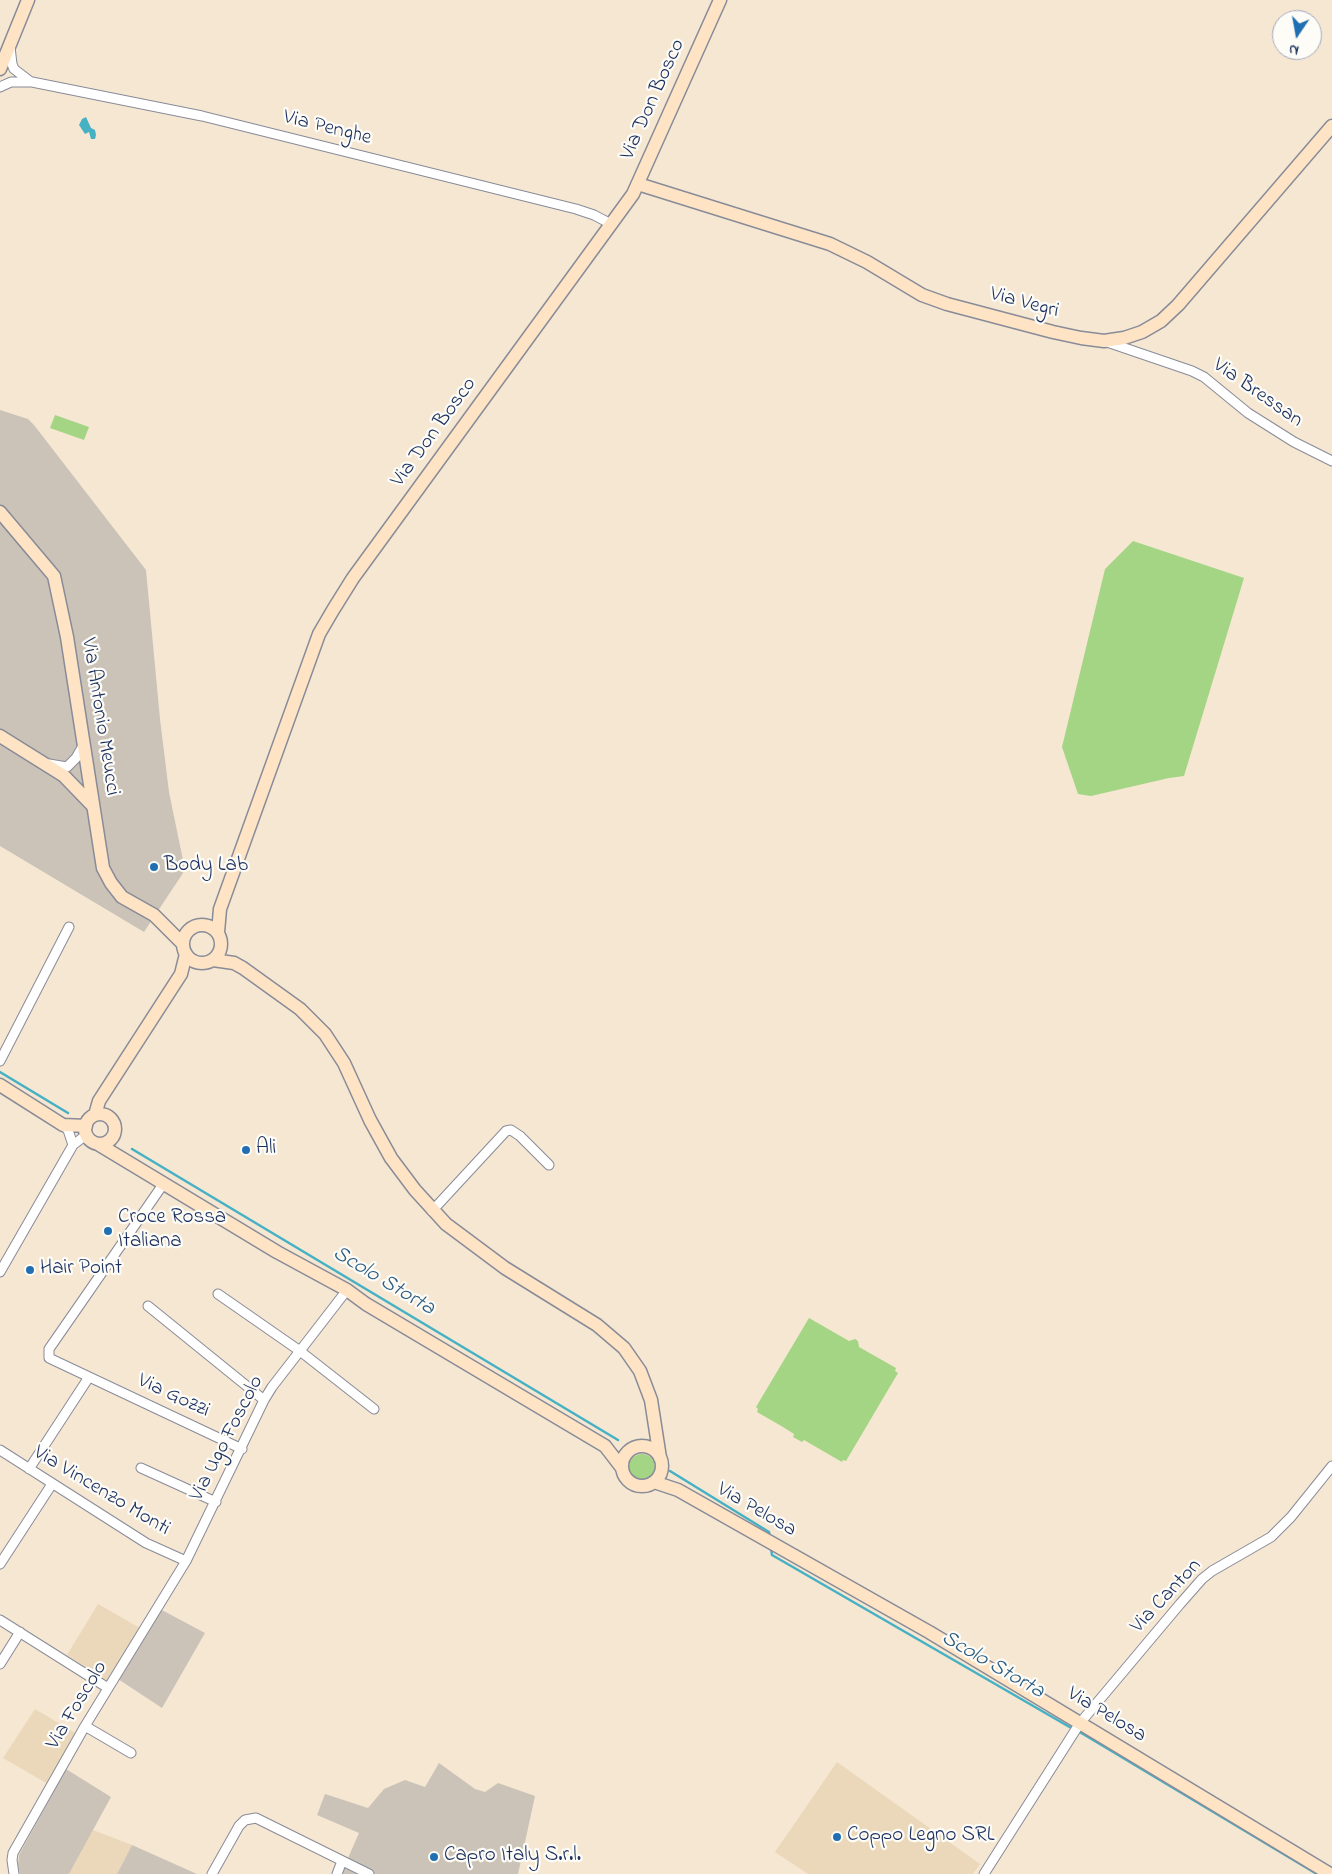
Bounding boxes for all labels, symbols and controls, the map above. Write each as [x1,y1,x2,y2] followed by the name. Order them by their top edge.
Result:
[1272,10,1322,60] north arrow
[616,36,692,164] street label: Via Don Bosco
[1287,38,1301,60] text: N
[280,106,374,152] street label: Via Penghe
[987,283,1061,325] street label: Via Vegri
[1207,354,1307,434] street label: Via Bressan
[387,373,483,493] street label: Via Don Bosco
[74,636,124,798] street label: Via Antonio Meucci
[164,854,248,880] place label: Body Lab
[148,861,160,873] marker: Body Lab
[256,1137,276,1163] place label: Ali
[240,1144,252,1156] marker: Ali
[118,1206,226,1256] place label: Croce Rossa Italiana
[102,1225,114,1237] marker: Croce Rossa Italiana
[327,1241,439,1323] water label: Scolo Storta
[40,1257,122,1283] place label: Hair Point
[24,1264,36,1276] marker: Hair Point
[133,1369,213,1425] street label: Via Gozzi
[186,1372,270,1506] street label: Via Ugo Foscolo
[28,1441,174,1543] street label: Via Vincenzo Monti
[712,1478,800,1544] street label: Via Pelosa
[1126,1554,1208,1640] street label: Via Canton
[936,1626,1048,1706] water label: Scolo Storta
[42,1657,114,1755] street label: Via Foscolo
[1062,1683,1150,1749] street label: Via Pelosa
[847,1824,994,1850] place label: Coppo Legno SRL
[831,1831,843,1843] marker: Coppo Legno SRL
[444,1844,581,1870] place label: Capro Italy S.r.l.
[428,1851,440,1863] marker: Capro Italy S.r.l.

